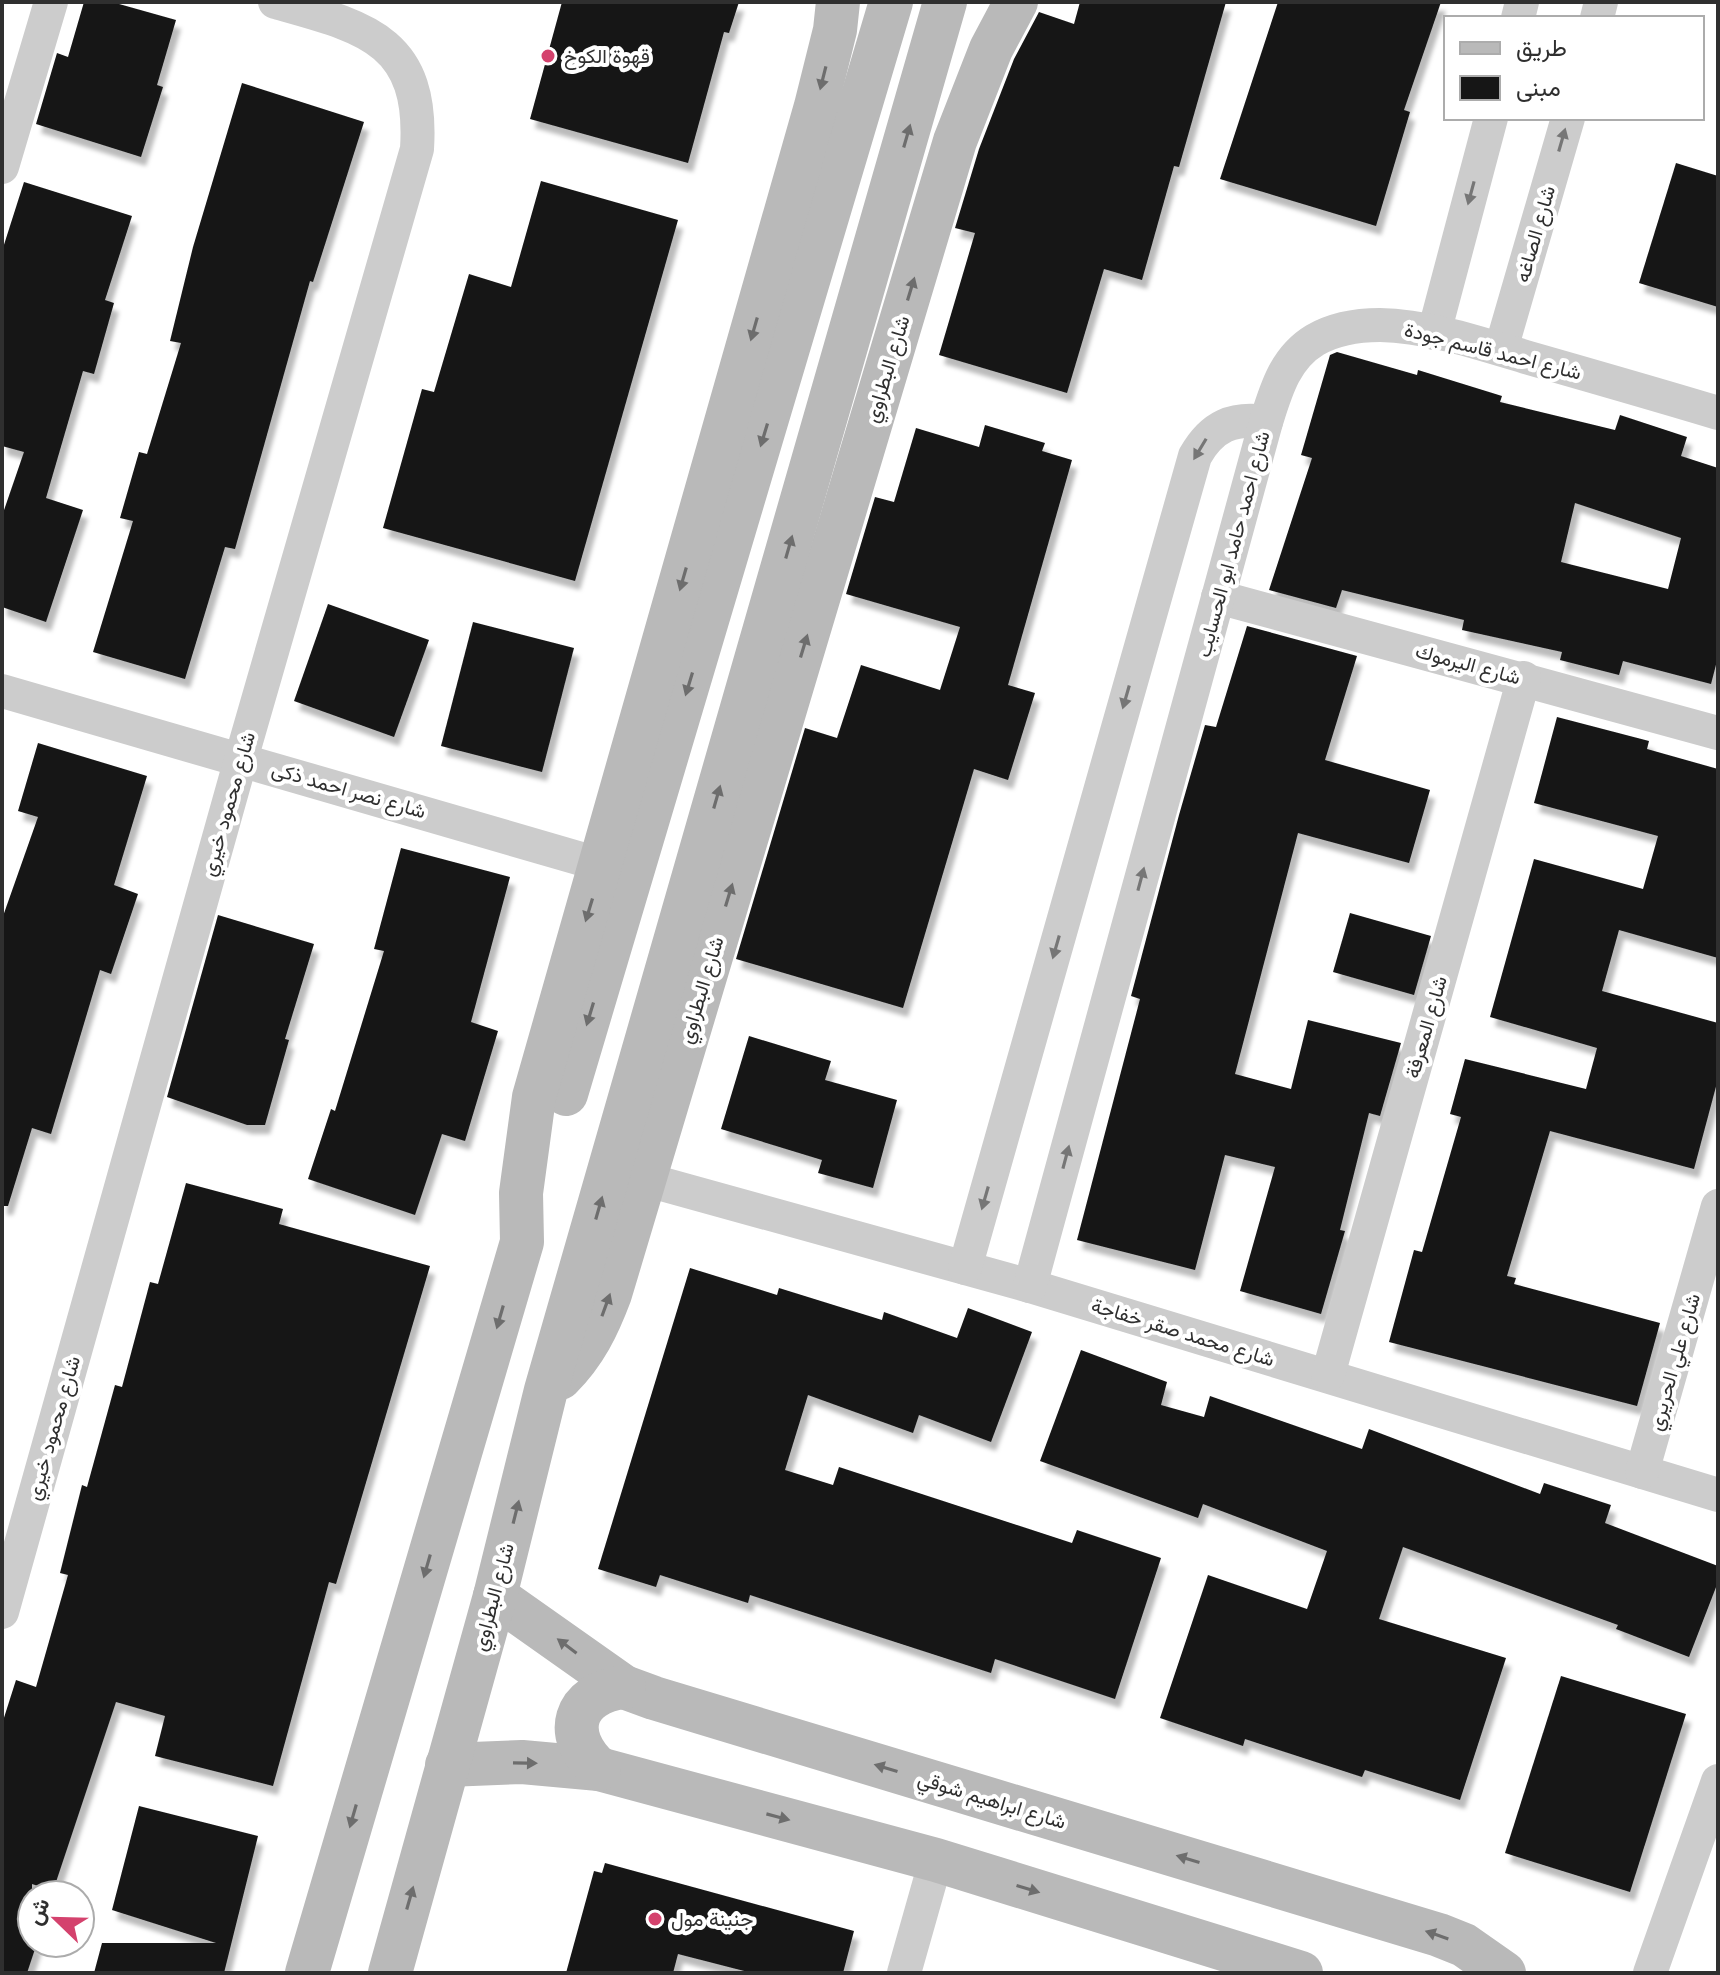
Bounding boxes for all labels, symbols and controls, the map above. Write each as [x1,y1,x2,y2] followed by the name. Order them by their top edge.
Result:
[1444,16,1704,120] legend
[1516,33,1567,63] text: طريق
[564,44,650,70] place label: قهوة الكوخ
[539,47,557,65] marker: قهوة الكوخ
[817,66,829,91] one-way arrow
[1516,73,1561,102] text: مبنى
[901,124,914,148] one-way arrow
[1556,127,1568,152] one-way arrow
[1465,181,1477,206] one-way arrow
[1510,183,1562,286] street label: شارع الصاغه
[905,277,918,301] one-way arrow
[859,313,919,427] street label: شارع البطراوي
[747,316,759,341] one-way arrow
[1402,317,1584,387] street label: شارع احمد قاسم جودة
[757,424,770,448] one-way arrow
[1191,428,1277,660] street label: شارع احمد حامد ابو الحسايب
[1194,438,1208,460] one-way arrow
[783,534,796,558] one-way arrow
[676,568,689,592] one-way arrow
[798,633,811,657] one-way arrow
[1412,638,1523,691] street label: شارع اليرموك
[682,673,695,697] one-way arrow
[1119,686,1132,710] one-way arrow
[196,729,265,880] street label: شارع محمود خيري
[269,757,429,825] street label: شارع نصر احمد ذكى
[712,784,724,809] one-way arrow
[1136,866,1148,891] one-way arrow
[723,882,736,906] one-way arrow
[582,898,595,922] one-way arrow
[673,934,733,1048] street label: شارع البطراوي
[1049,935,1061,960] one-way arrow
[1400,973,1454,1081] street label: شارع المعرفة
[583,1002,596,1026] one-way arrow
[1060,1144,1072,1169] one-way arrow
[978,1186,991,1210] one-way arrow
[593,1195,606,1219] one-way arrow
[1643,1291,1710,1435] street label: شارع علي الحريري
[600,1292,613,1316] one-way arrow
[1088,1293,1277,1373] street label: شارع محمد صقر خفاجة
[493,1305,506,1329] one-way arrow
[21,1353,90,1504] street label: شارع محمود خيري
[510,1499,522,1524] one-way arrow
[467,1540,524,1655] street label: شارع البطراوي
[420,1555,433,1579] one-way arrow
[557,1638,577,1654] one-way arrow
[513,1756,538,1769] one-way arrow
[873,1761,897,1774] one-way arrow
[914,1766,1069,1839] street label: شارع ابراهيم شوقي
[347,1803,359,1828] one-way arrow
[766,1812,791,1824] one-way arrow
[1176,1852,1200,1865] one-way arrow
[16,1879,96,1959] north arrow
[1016,1883,1040,1895] one-way arrow
[405,1885,417,1910] one-way arrow
[20,1894,56,1929] text: ش
[671,1907,753,1932] place label: جنينة مول
[646,1910,664,1928] marker: جنينة مول
[1425,1928,1449,1941] one-way arrow

